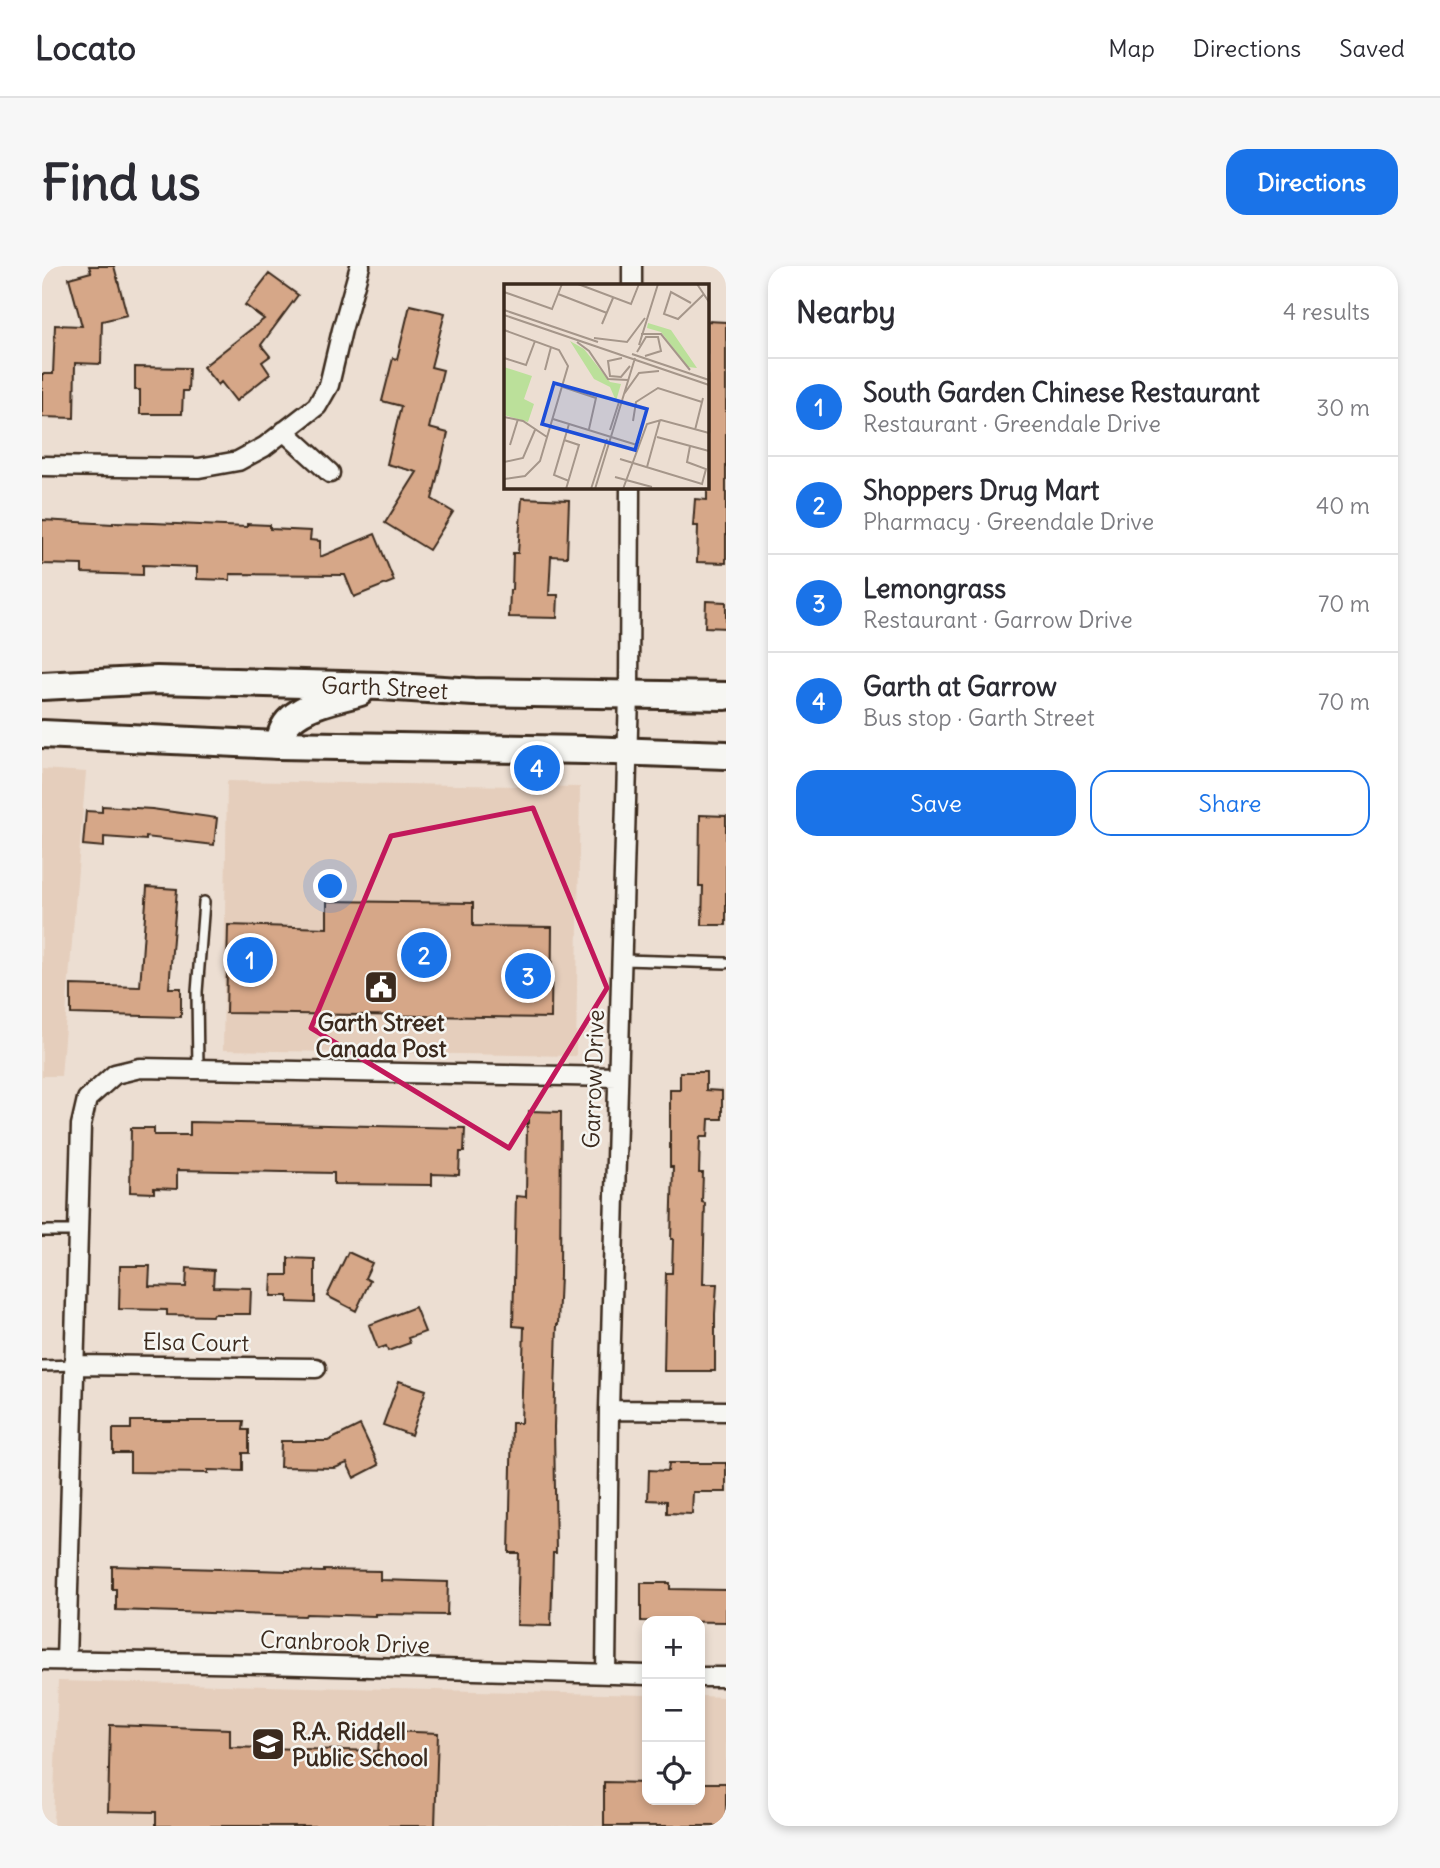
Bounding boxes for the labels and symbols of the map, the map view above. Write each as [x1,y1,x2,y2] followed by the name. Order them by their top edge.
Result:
[504,284,708,488] inset map
[321,670,449,705] street label: Garth Street
[514,742,560,794] pin: 4
[313,869,347,903] your location
[401,929,447,981] pin: 2
[227,934,273,986] pin: 1
[505,950,551,1002] pin: 3
[362,968,400,1006] public building icon: Garth Street Canada Post
[315,1008,447,1063] place label: Garth Street Canada Post
[576,1009,610,1149] street label: Garrow Drive
[143,1327,250,1357] street label: Elsa Court
[260,1625,430,1659] street label: Cranbrook Drive
[292,1717,428,1772] place label: R.A. Riddell Public School
[249,1725,287,1763] school or university icon: R.A. Riddell Public School

